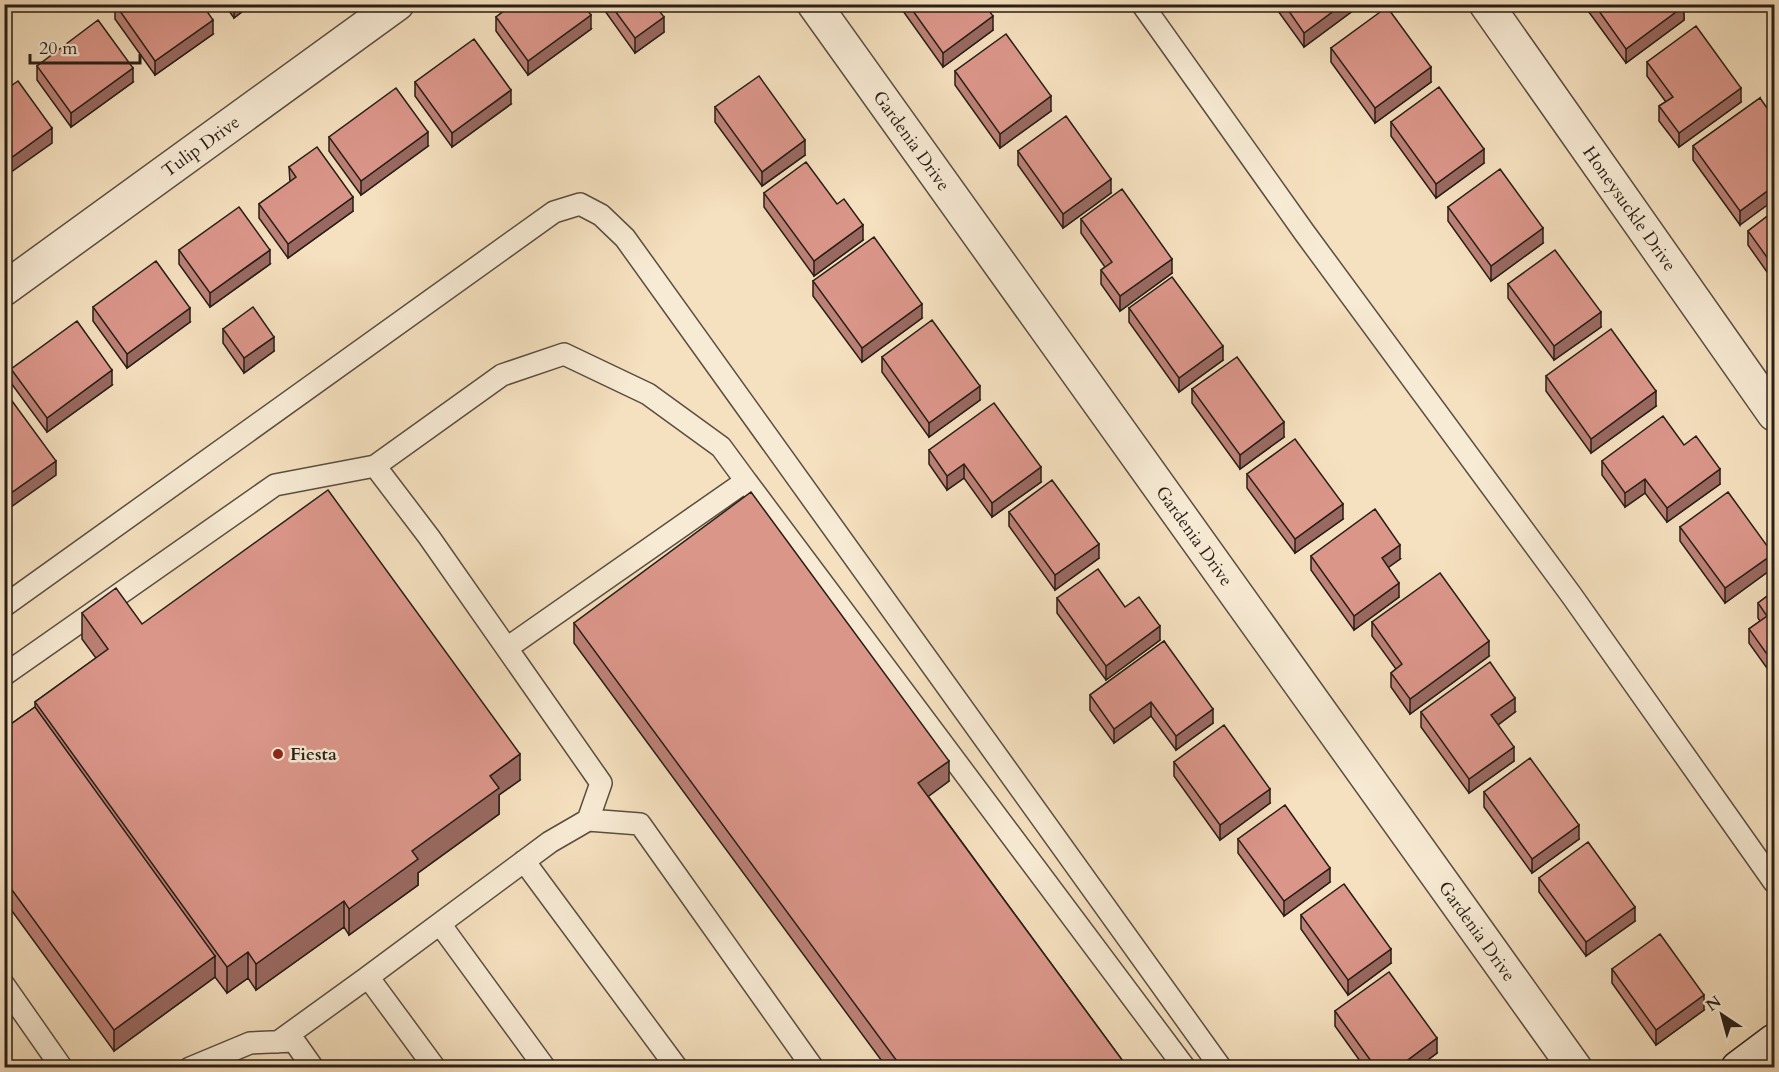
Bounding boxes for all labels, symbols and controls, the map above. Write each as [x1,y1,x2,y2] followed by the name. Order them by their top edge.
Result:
[30,27,140,65] scale bar
[39,36,78,61] text: 20 m
[867,85,956,196] street label: Gardenia Drive
[157,110,245,183] street label: Tulip Drive
[1577,141,1682,276] street label: Honeysuckle Drive
[1150,481,1239,591] street label: Gardenia Drive
[290,742,337,767] place label: Fiesta
[271,747,285,761] marker: Fiesta
[1433,876,1522,986] street label: Gardenia Drive
[1692,985,1752,1045] north arrow
[1702,991,1726,1017] text: N

